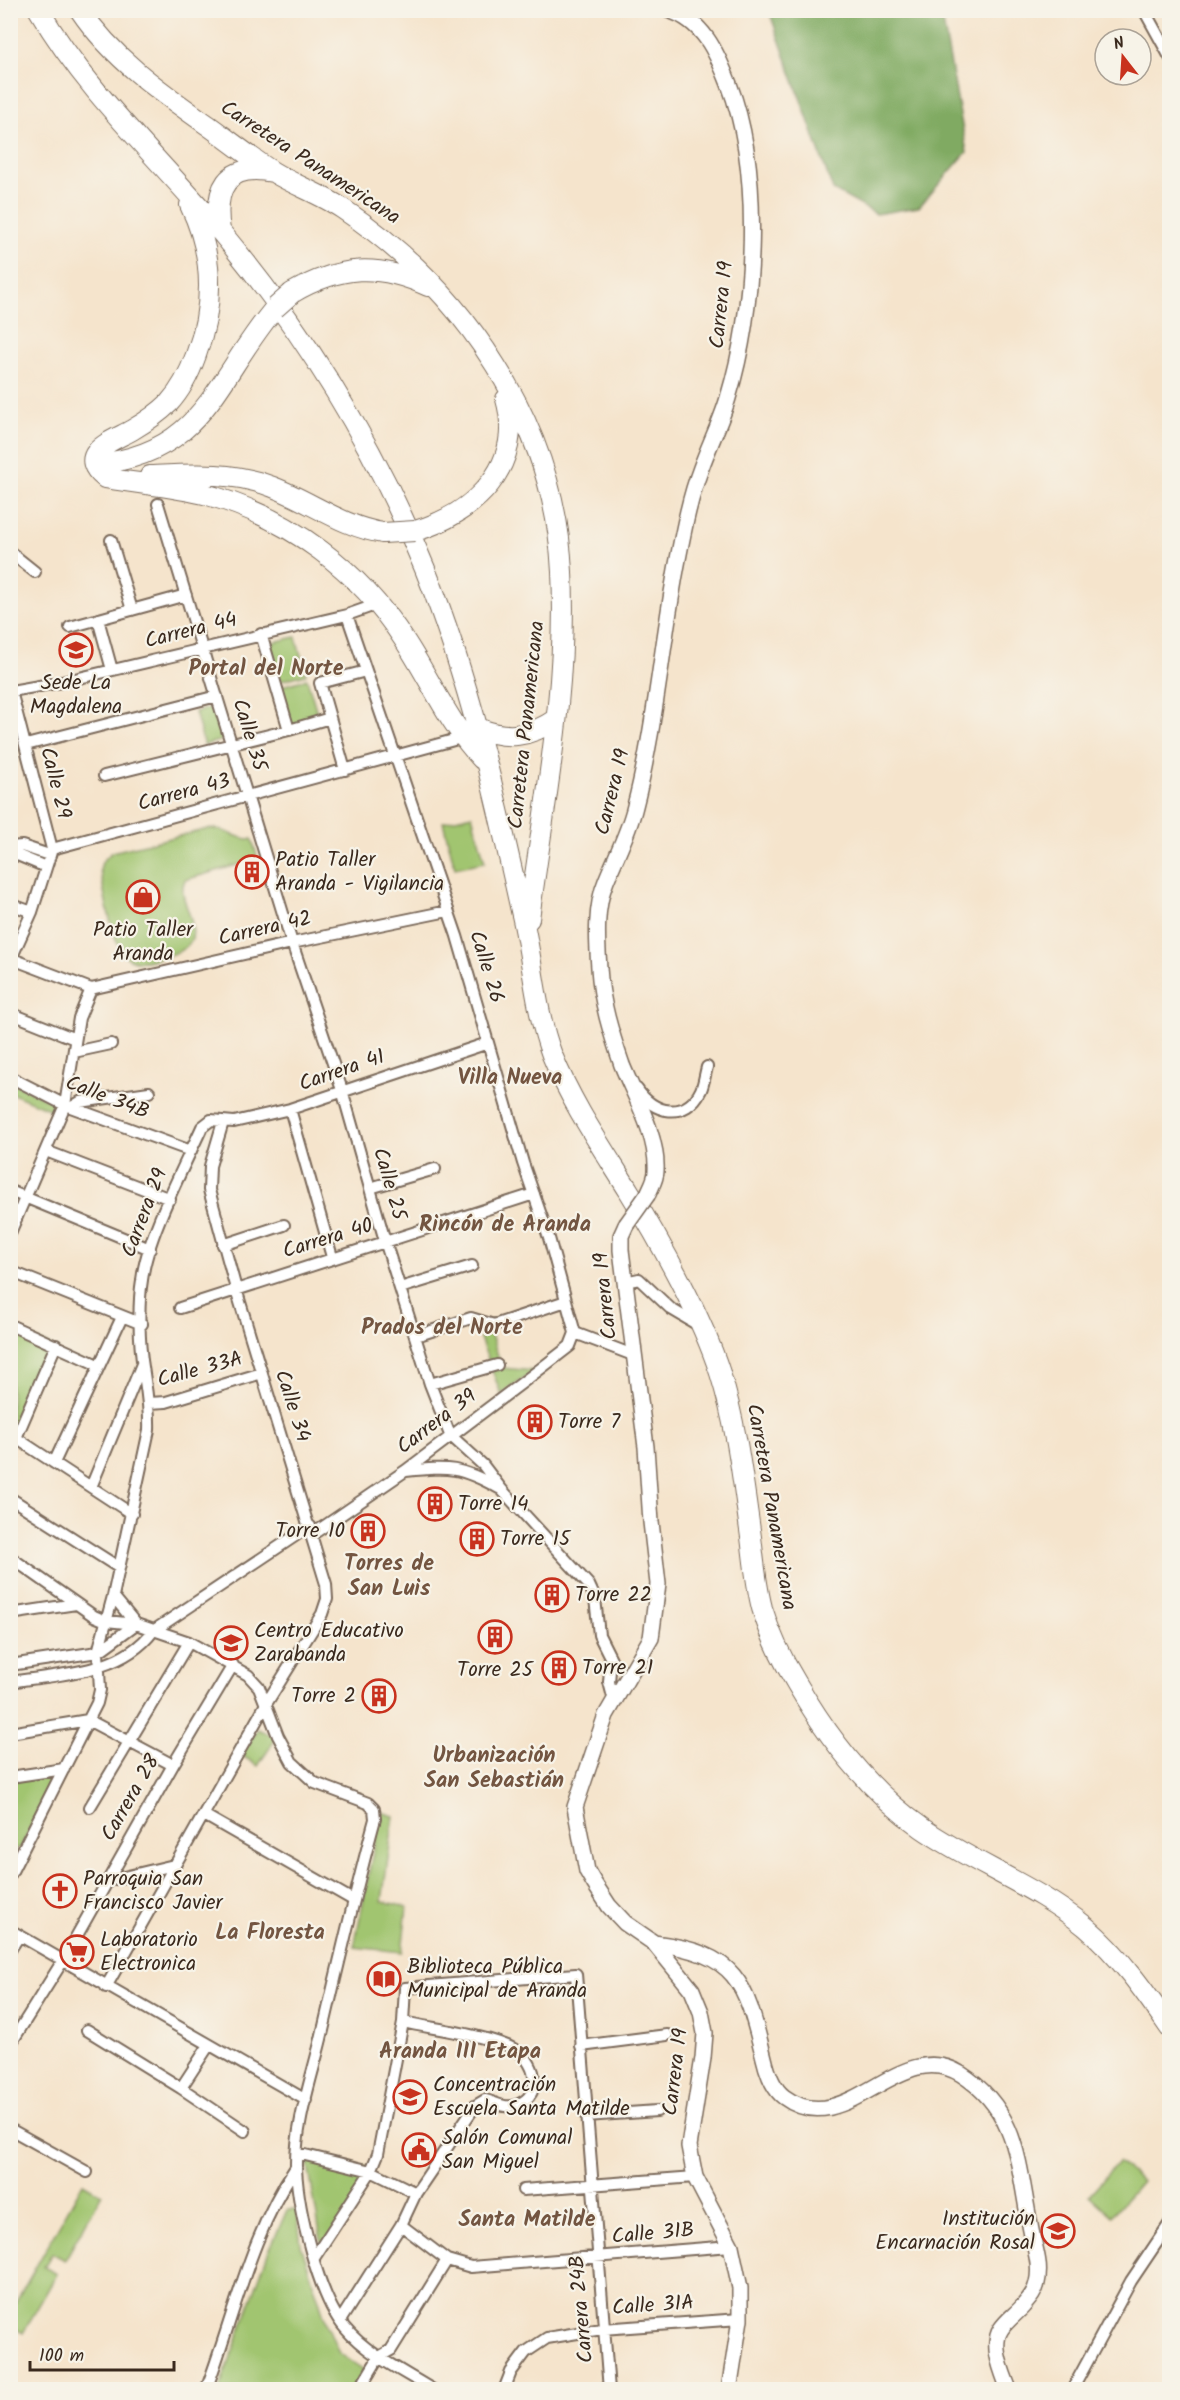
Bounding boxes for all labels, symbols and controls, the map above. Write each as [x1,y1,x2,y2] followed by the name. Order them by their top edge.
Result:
[1093,27,1153,87] north arrow
[1111,31,1128,58] text: N
[213,92,407,234] street label: Carretera Panamericana
[701,260,743,350] street label: Carrera 19
[141,604,241,658] street label: Carrera 44
[500,619,554,831] street label: Carretera Panamericana
[58,632,94,668] school or university icon: Sede La Magdalena
[189,652,344,687] district label: Portal del Norte
[30,667,122,724] place label: Sede La Magdalena
[222,695,276,777] street label: Calle 35
[30,744,80,822] street label: Calle 29
[586,745,640,839] street label: Carrera 19
[134,765,234,821] street label: Carrera 43
[275,844,444,901] place label: Patio Taller Aranda - Vigilancia
[234,854,270,890] building icon: Patio Taller Aranda - Vigilancia
[125,879,161,915] shop icon: Patio Taller Aranda
[215,902,315,956] street label: Carrera 42
[93,914,194,971] place label: Patio Taller Aranda
[459,927,513,1007] street label: Calle 26
[294,1041,390,1101] street label: Carrera 41
[458,1061,562,1096] district label: Villa Nueva
[60,1067,154,1129] street label: Calle 34B
[363,1144,416,1226] street label: Calle 25
[113,1163,177,1263] street label: Carrera 29
[419,1208,591,1243] district label: Rincón de Aranda
[279,1210,377,1268] street label: Carrera 40
[585,1251,627,1341] street label: Carrera 19
[361,1311,523,1346] district label: Prados del Norte
[154,1343,246,1397] street label: Calle 33A
[265,1366,319,1446] street label: Calle 34
[390,1381,484,1463] street label: Carrera 39
[737,1401,805,1613] street label: Carretera Panamericana
[517,1404,553,1440] building icon: Torre 7
[558,1406,622,1439] place label: Torre 7
[417,1486,453,1522] building icon: Torre 14
[458,1488,529,1521] place label: Torre 14
[350,1513,386,1549] building icon: Torre 10
[275,1515,345,1548] place label: Torre 10
[459,1521,495,1557] building icon: Torre 15
[500,1523,572,1556] place label: Torre 15
[344,1547,434,1607] district label: Torres de San Luis
[534,1577,570,1613] building icon: Torre 22
[575,1579,652,1612] place label: Torre 22
[254,1615,404,1672] place label: Centro Educativo Zarabanda
[477,1619,513,1655] building icon: Torre 25
[213,1625,249,1661] school or university icon: Centro Educativo Zarabanda
[541,1650,577,1686] building icon: Torre 21
[582,1652,653,1685] place label: Torre 21
[457,1654,535,1687] place label: Torre 25
[361,1678,397,1714] building icon: Torre 2
[291,1680,356,1713] place label: Torre 2
[424,1739,564,1799] district label: Urbanización San Sebastián
[93,1748,169,1848] street label: Carrera 28
[83,1863,224,1920] place label: Parroquia San Francisco Javier
[42,1873,78,1909] church icon: Parroquia San Francisco Javier
[215,1916,325,1951] district label: La Floresta
[100,1924,198,1981] place label: Laboratorio Electronica
[59,1934,95,1970] supermarket icon: Laboratorio Electronica
[407,1951,587,2008] place label: Biblioteca Pública Municipal de Aranda
[366,1961,402,1997] library icon: Biblioteca Pública Municipal de Aranda
[654,2026,698,2118] street label: Carrera 19
[379,2035,541,2070] district label: Aranda III Etapa
[433,2069,630,2126] place label: Concentración Escuela Santa Matilde
[392,2079,428,2115] school or university icon: Concentración Escuela Santa Matilde
[442,2122,572,2179] place label: Salón Comunal San Miguel
[401,2132,437,2168] public building icon: Salón Comunal San Miguel
[458,2203,596,2238] district label: Santa Matilde
[875,2203,1035,2260] place label: Institución Encarnación Rosal
[1040,2213,1076,2249] school or university icon: Institución Encarnación Rosal
[610,2214,696,2254] street label: Calle 31B
[561,2254,603,2364] street label: Carrera 24B
[611,2287,695,2325] street label: Calle 31A
[30,2334,174,2372] scale bar
[39,2342,84,2371] text: 100 m

